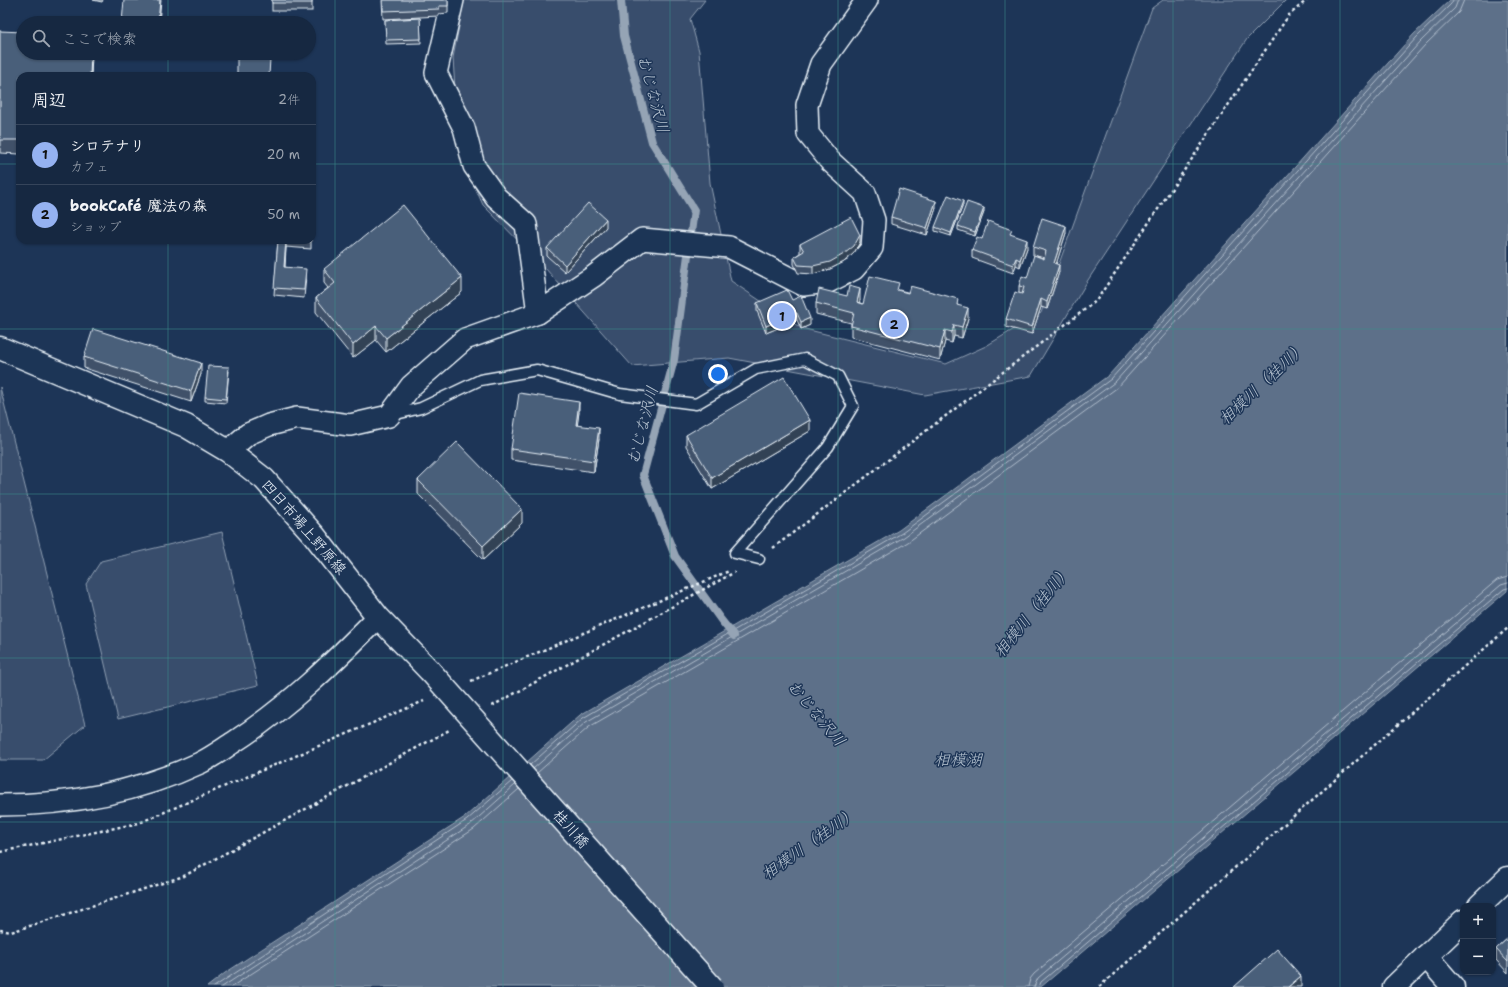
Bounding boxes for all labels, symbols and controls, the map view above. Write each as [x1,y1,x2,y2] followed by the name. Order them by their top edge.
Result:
[16,16,316,60] search box
[30,27,52,49] icon: search
[62,29,137,49] text: ここで検索
[633,53,674,135] water label: むじな沢川
[32,89,66,111] text: 周辺
[278,91,300,108] text: 2件
[70,136,145,156] text: シロテナリ
[42,146,48,163] text: 1
[267,146,300,163] text: 20 m
[70,158,109,175] text: カフェ
[70,196,207,216] text: bookCafé 魔法の森
[40,206,50,223] text: 2
[267,206,300,223] text: 50 m
[70,218,121,235] text: ショップ
[769,301,795,331] pin: 1
[881,309,907,339] pin: 2
[1214,337,1310,429] water label: 相模川（桂川）
[708,364,728,384] your location
[622,384,663,466] water label: むじな沢川
[257,475,351,579] street label: 四日市場上野原線
[989,561,1076,661] water label: 相模川（桂川）
[783,676,850,751] water label: むじな沢川
[934,749,984,770] water label: 相模湖
[757,803,861,884] water label: 相模川（桂川）
[549,806,593,852] street label: 桂川橋
[1460,903,1496,975] map controls
[1460,903,1496,939] button: +
[1460,939,1496,975] button: −

